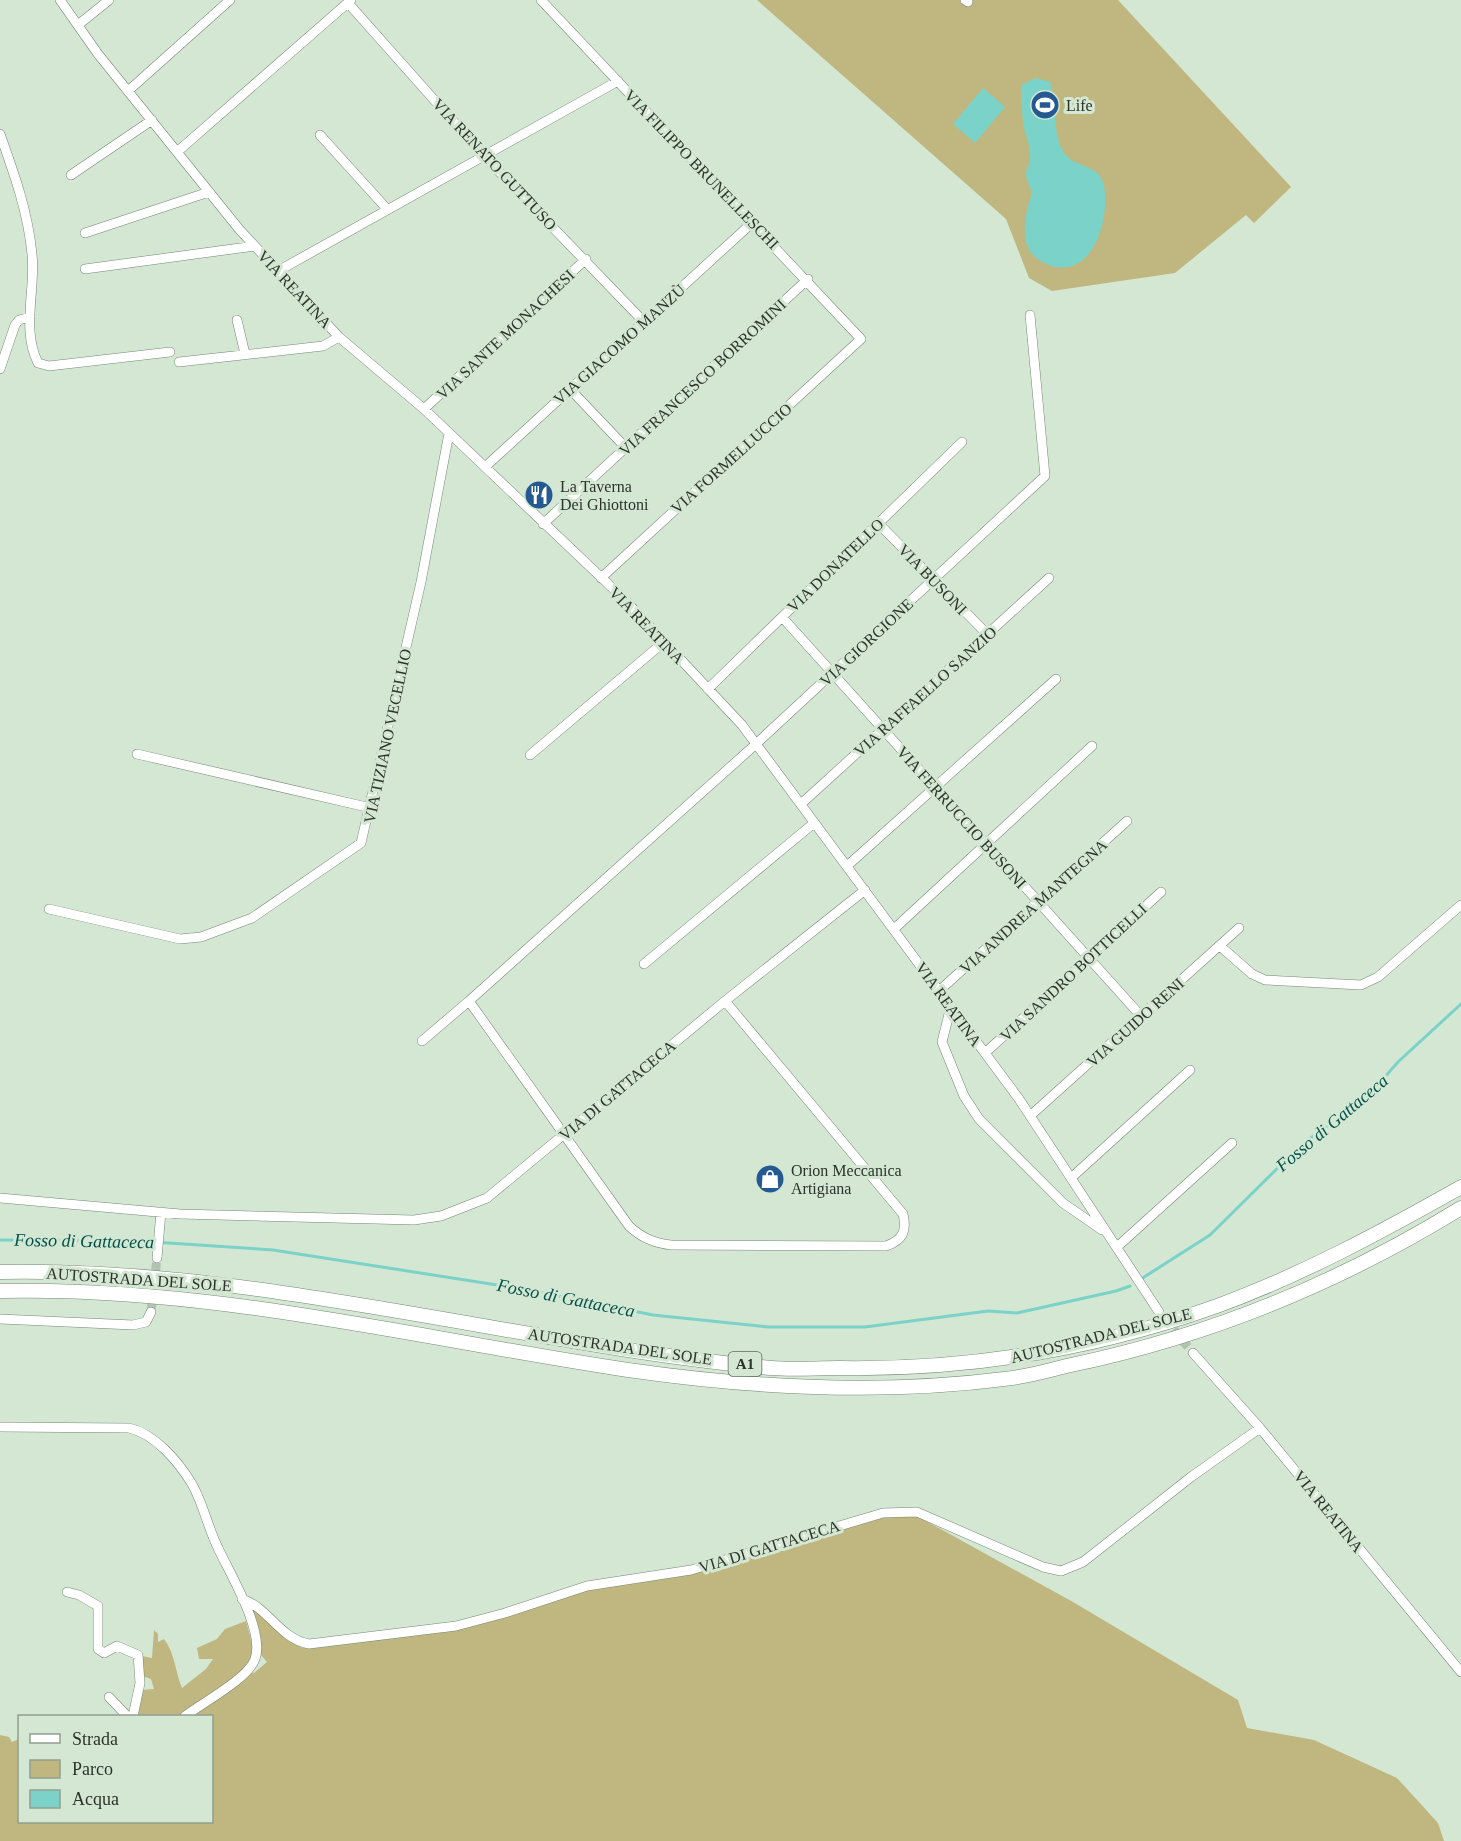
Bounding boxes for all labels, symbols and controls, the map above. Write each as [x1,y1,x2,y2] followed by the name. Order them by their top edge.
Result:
[621,86,782,252] street label: VIA FILIPPO BRUNELLESCHI
[1029,89,1061,121] sports icon: Life
[429,95,560,233] street label: VIA RENATO GUTTUSO
[1066,97,1093,114] place label: Life
[254,247,335,332] street label: VIA REATINA
[433,266,578,403] street label: VIA SANTE MONACHESI
[550,280,689,408] street label: VIA GIACOMO MANZÙ
[616,296,789,459] street label: VIA FRANCESCO BORROMINI
[668,400,795,517] street label: VIA FORMELLUCCIO
[560,478,649,513] place label: La Taverna Dei Ghiottoni
[523,479,555,511] restaurant icon: La Taverna Dei Ghiottoni
[784,515,887,615] street label: VIA DONATELLO
[895,541,970,618] street label: VIA BUSONI
[606,583,688,668] street label: VIA REATINA
[817,595,916,690] street label: VIA GIORGIONE
[851,623,1000,760] street label: VIA RAFFAELLO SANZIO
[361,647,414,825] street label: VIA TIZIANO VECELLIO
[893,743,1030,892] street label: VIA FERRUCCIO BUSONI
[956,836,1111,977] street label: VIA ANDREA MANTEGNA
[997,900,1150,1045] street label: VIA SANDRO BOTTICELLI
[912,959,985,1050] street label: VIA REATINA
[1083,974,1187,1070] street label: VIA GUIDO RENI
[556,1037,679,1144] street label: VIA DI GATTACECA
[1271,1070,1392,1176] water label: Fosso di Gattaceca
[791,1162,902,1198] place label: Orion Meccanica Artigiana
[754,1163,786,1195] shop icon: Orion Meccanica Artigiana
[13,1230,154,1252] water label: Fosso di Gattaceca
[46,1265,232,1294] street label: AUTOSTRADA DEL SOLE
[494,1275,637,1321] water label: Fosso di Gattaceca
[1009,1305,1193,1366] street label: AUTOSTRADA DEL SOLE
[527,1325,713,1368] street label: AUTOSTRADA DEL SOLE
[728,1352,762,1376] road number: A1
[1291,1467,1367,1556] street label: VIA REATINA
[697,1517,842,1576] street label: VIA DI GATTACECA
[18,1715,213,1823] legend
[72,1729,118,1749] text: Strada
[72,1759,113,1779] text: Parco
[72,1789,119,1809] text: Acqua

